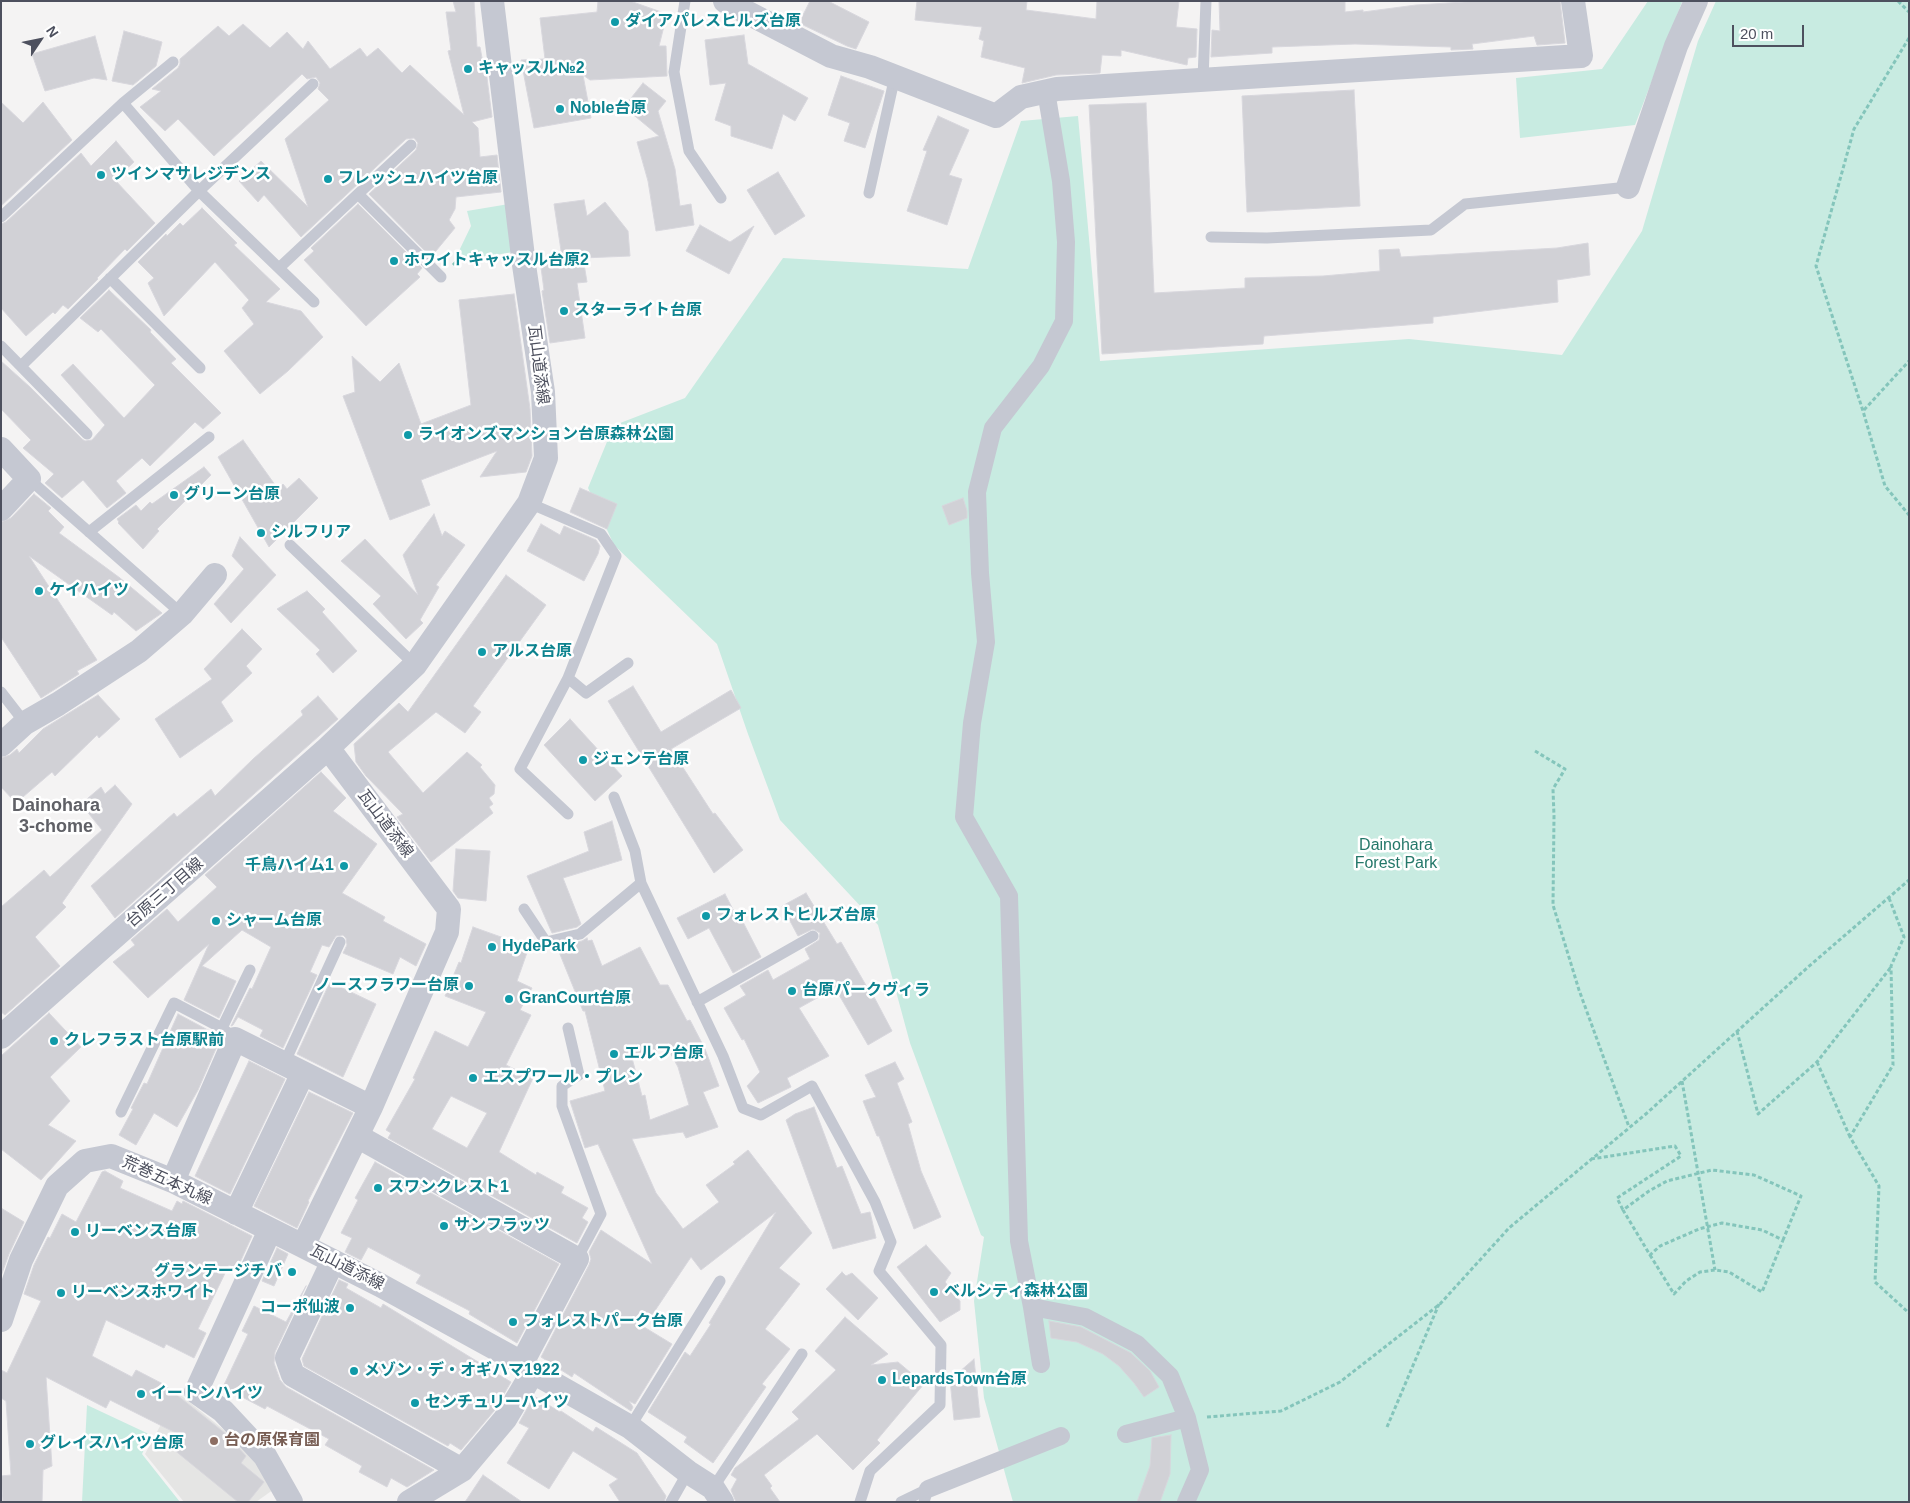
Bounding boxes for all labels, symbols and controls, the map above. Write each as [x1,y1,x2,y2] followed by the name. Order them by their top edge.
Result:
[625,12,801,32] place label: ダイアパレスヒルズ台原
[15,15,65,65] north arrow
[1735,15,1808,47] scale bar
[609,16,621,28] marker: ダイアパレスヒルズ台原
[43,23,62,40] text: N
[1740,25,1773,42] text: 20 m
[478,59,585,79] place label: キャッスル№2
[462,63,474,75] marker: キャッスル№2
[570,99,646,119] place label: Noble台原
[554,103,566,115] marker: Noble台原
[111,165,271,185] place label: ツインマサレジデンス
[95,169,107,181] marker: ツインマサレジデンス
[338,169,498,189] place label: フレッシュハイツ台原
[322,173,334,185] marker: フレッシュハイツ台原
[404,251,589,271] place label: ホワイトキャッスル台原2
[388,255,400,267] marker: ホワイトキャッスル台原2
[574,301,702,321] place label: スターライト台原
[558,305,570,317] marker: スターライト台原
[524,324,552,406] street label: 瓦山道添線
[418,425,674,445] place label: ライオンズマンション台原森林公園
[402,429,414,441] marker: ライオンズマンション台原森林公園
[184,485,280,505] place label: グリーン台原
[168,489,180,501] marker: グリーン台原
[271,523,351,543] place label: シルフリア
[255,527,267,539] marker: シルフリア
[49,581,129,601] place label: ケイハイツ
[33,585,45,597] marker: ケイハイツ
[492,642,572,662] place label: アルス台原
[476,646,488,658] marker: アルス台原
[593,750,689,770] place label: ジェンテ台原
[577,754,589,766] marker: ジェンテ台原
[353,786,417,862] street label: 瓦山道添線
[12,795,100,838] district label: Dainohara 3-chome
[1355,836,1437,874] park label: Dainohara Forest Park
[122,854,208,932] street label: 台原三丁目線
[245,856,334,876] place label: 千鳥ハイム1
[338,860,350,872] marker: 千鳥ハイム1
[716,906,876,926] place label: フォレストヒルズ台原
[700,910,712,922] marker: フォレストヒルズ台原
[226,911,322,931] place label: シャーム台原
[210,915,222,927] marker: シャーム台原
[502,937,576,957] place label: HydePark
[486,941,498,953] marker: HydePark
[315,976,459,996] place label: ノースフラワー台原
[463,980,475,992] marker: ノースフラワー台原
[802,981,930,1001] place label: 台原パークヴィラ
[786,985,798,997] marker: 台原パークヴィラ
[519,989,631,1009] place label: GranCourt台原
[503,993,515,1005] marker: GranCourt台原
[64,1031,224,1051] place label: クレフラスト台原駅前
[48,1035,60,1047] marker: クレフラスト台原駅前
[624,1044,704,1064] place label: エルフ台原
[608,1048,620,1060] marker: エルフ台原
[483,1068,643,1088] place label: エスプワール・プレン
[467,1072,479,1084] marker: エスプワール・プレン
[119,1153,215,1209] street label: 荒巻五本丸線
[388,1178,509,1198] place label: スワンクレスト1
[372,1182,384,1194] marker: スワンクレスト1
[454,1216,550,1236] place label: サンフラッツ
[438,1220,450,1232] marker: サンフラッツ
[85,1222,197,1242] place label: リーベンス台原
[69,1226,81,1238] marker: リーベンス台原
[307,1241,387,1295] street label: 瓦山道添線
[154,1262,282,1282] place label: グランテージチバ
[286,1266,298,1278] marker: グランテージチバ
[944,1282,1088,1302] place label: ベルシティ森林公園
[71,1283,215,1303] place label: リーベンスホワイト
[928,1286,940,1298] marker: ベルシティ森林公園
[55,1287,67,1299] marker: リーベンスホワイト
[260,1298,340,1318] place label: コーポ仙波
[344,1302,356,1314] marker: コーポ仙波
[523,1312,683,1332] place label: フォレストパーク台原
[507,1316,519,1328] marker: フォレストパーク台原
[364,1361,560,1381] place label: メゾン・デ・オギハマ1922
[348,1365,360,1377] marker: メゾン・デ・オギハマ1922
[892,1370,1027,1390] place label: LepardsTown台原
[876,1374,888,1386] marker: LepardsTown台原
[151,1384,263,1404] place label: イートンハイツ
[135,1388,147,1400] marker: イートンハイツ
[425,1393,569,1413] place label: センチュリーハイツ
[409,1397,421,1409] marker: センチュリーハイツ
[224,1431,320,1451] place label: 台の原保育園
[40,1434,184,1454] place label: グレイスハイツ台原
[208,1435,220,1447] marker: 台の原保育園
[24,1438,36,1450] marker: グレイスハイツ台原

